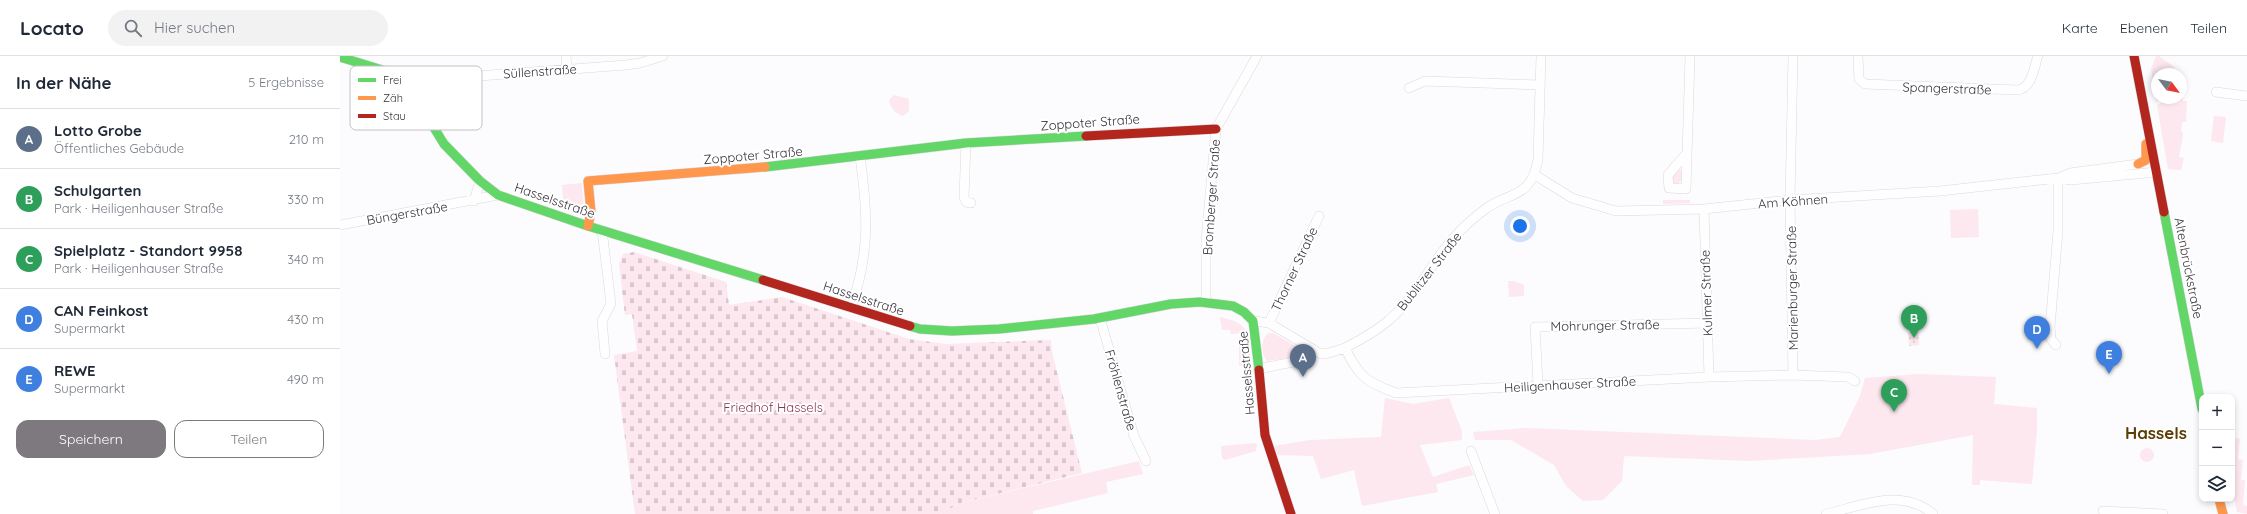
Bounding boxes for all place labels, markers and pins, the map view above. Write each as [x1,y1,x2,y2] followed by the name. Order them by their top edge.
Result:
[1901,305,1927,338] pin: B
[2024,316,2050,349] pin: D
[2096,341,2122,374] pin: E
[1290,344,1316,377] pin: A
[1881,379,1907,412] pin: C

